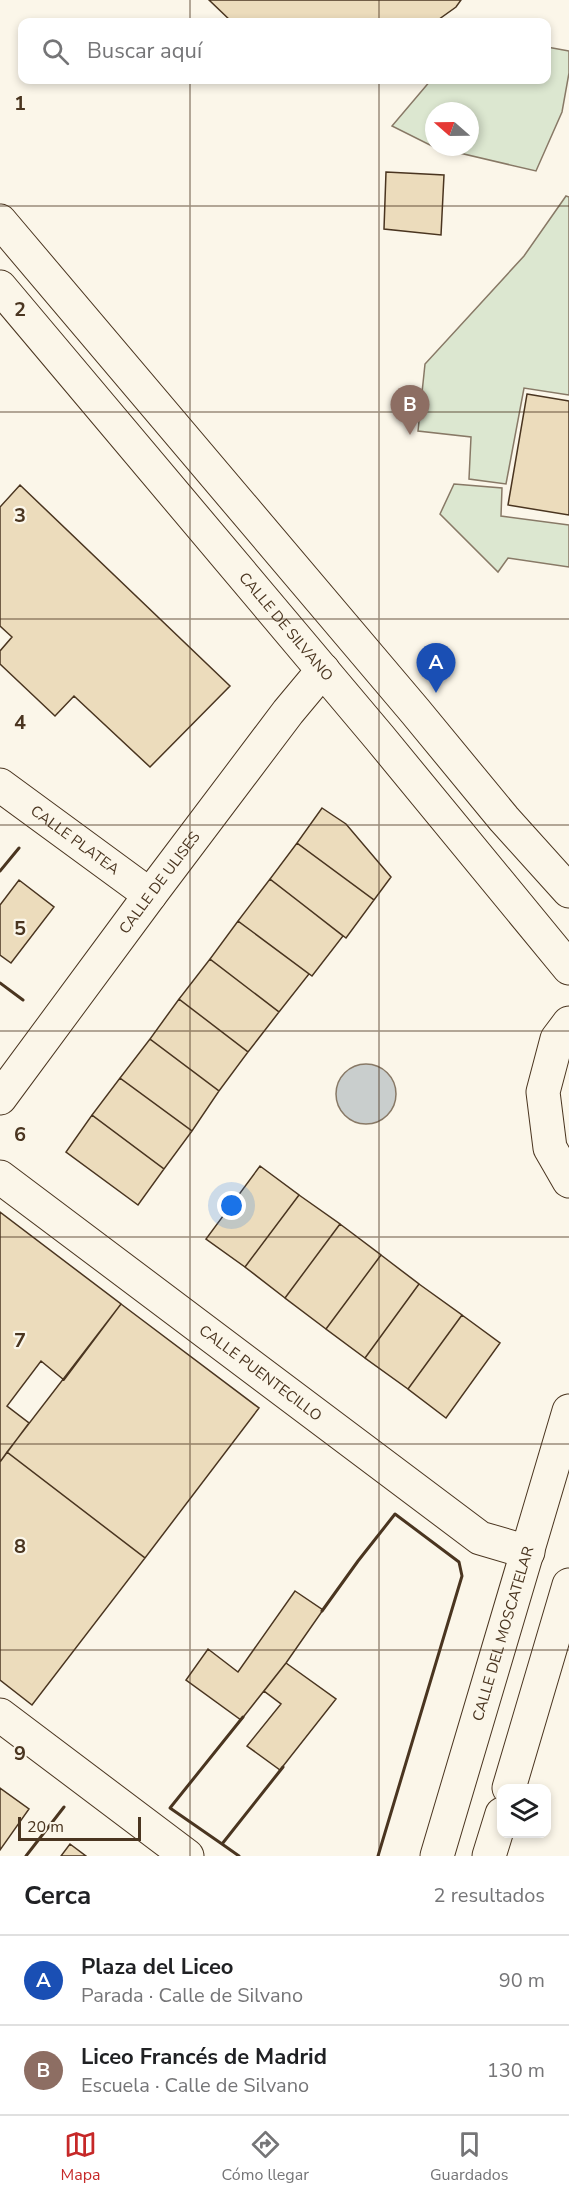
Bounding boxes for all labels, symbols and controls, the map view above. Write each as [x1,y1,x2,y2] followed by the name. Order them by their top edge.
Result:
[18,18,551,84] search box
[39,35,72,68] icon: search
[87,36,202,66] text: Buscar aquí
[14,90,26,117] text: 1
[425,102,479,156] north arrow
[14,296,26,323] text: 2
[390,386,430,435] pin: B
[14,502,26,529] text: 3
[234,568,338,685] street label: CALLE DE SILVANO
[416,644,456,693] pin: A
[14,709,26,736] text: 4
[27,801,123,879] street label: CALLE PLATEA
[115,827,205,938] street label: CALLE DE ULISES
[14,915,26,942] text: 5
[14,1121,26,1148] text: 6
[217,1191,246,1220] your location
[195,1320,326,1426] street label: CALLE PUENTECILLO
[14,1327,26,1354] text: 7
[14,1533,26,1560] text: 8
[468,1544,538,1723] street label: CALLE DEL MOSCATELAR
[14,1740,26,1767] text: 9
[497,1784,551,1838] map controls
[497,1784,551,1838] button: layers
[18,1814,141,1842] scale bar
[27,1816,64,1838] text: 20 m
[24,1878,91,1913] text: Cerca
[434,1882,545,1909] text: 2 resultados
[81,1952,234,1982] text: Plaza del Liceo
[36,1967,51,1994] text: A
[499,1967,545,1994] text: 90 m
[81,1982,303,2009] text: Parada · Calle de Silvano
[81,2042,327,2072] text: Liceo Francés de Madrid
[37,2057,50,2084] text: B
[487,2057,545,2084] text: 130 m
[81,2072,309,2099] text: Escuela · Calle de Silvano
[61,2128,101,2186] tab: Mapa
[222,2128,309,2186] tab: Cómo llegar
[430,2128,508,2186] tab: Guardados

